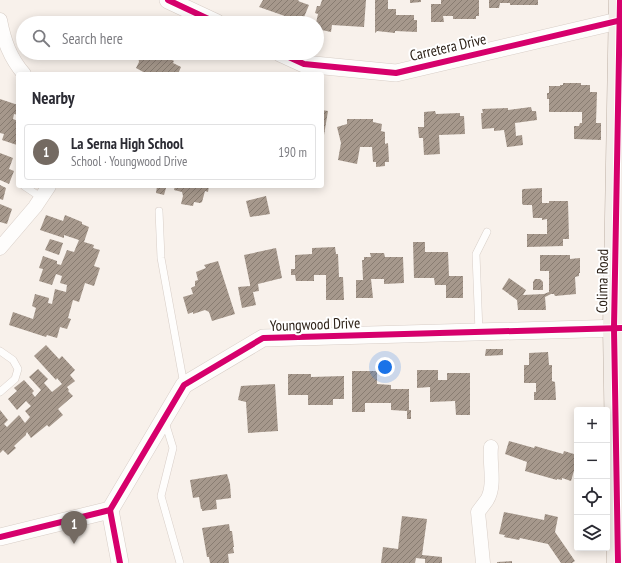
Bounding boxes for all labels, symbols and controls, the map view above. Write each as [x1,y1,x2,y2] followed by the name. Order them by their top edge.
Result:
[16,16,324,60] search box
[30,27,52,49] icon: search
[62,29,123,48] text: Search here
[408,29,488,65] street label: Carretera Drive
[32,87,75,109] text: Nearby
[71,134,183,153] text: La Serna High School
[43,144,49,161] text: 1
[278,144,307,161] text: 190 m
[71,153,188,170] text: School · Youngwood Drive
[592,249,612,313] street label: Colima Road
[269,313,361,335] street label: Youngwood Drive
[375,357,395,377] your location
[574,407,610,551] map controls
[574,407,610,443] button: +
[574,443,610,479] button: −
[574,479,610,515] button: locate
[61,511,87,544] pin: 1
[574,515,610,551] button: layers

